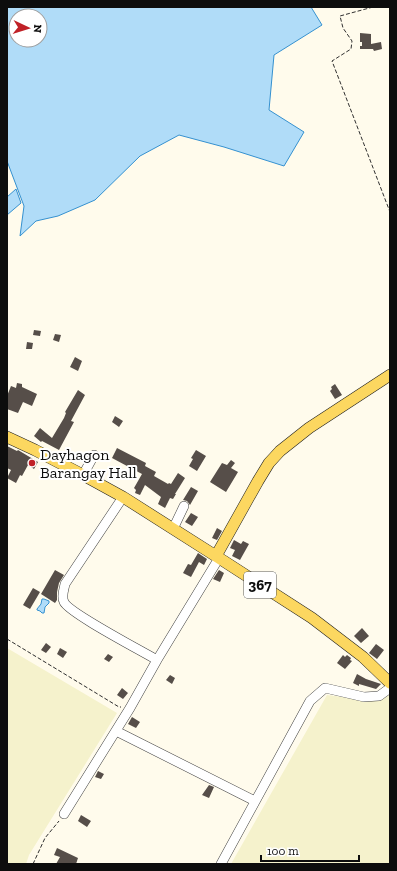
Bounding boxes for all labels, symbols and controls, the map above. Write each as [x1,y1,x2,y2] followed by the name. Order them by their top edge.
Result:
[8,8,48,48] north arrow
[31,24,44,34] text: N
[40,445,137,482] place label: Dayhagon Barangay Hall
[27,458,37,468] marker: Dayhagon Barangay Hall
[244,572,276,598] road number: 367
[261,837,359,863] scale bar
[267,844,299,858] text: 100 m

